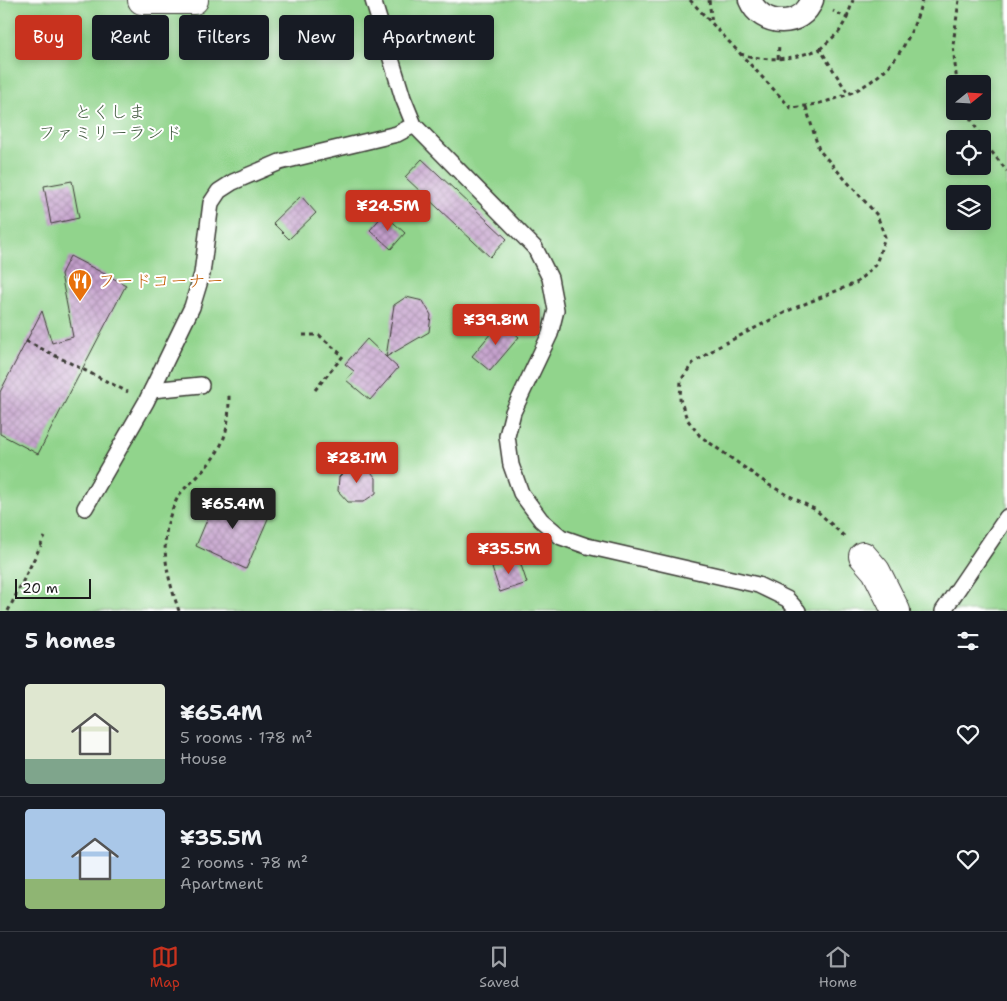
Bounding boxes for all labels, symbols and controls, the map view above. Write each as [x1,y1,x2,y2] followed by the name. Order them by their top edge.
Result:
[15,15,82,60] chip: Buy
[92,15,169,60] chip: Rent
[179,15,269,60] chip: Filters
[279,15,354,60] chip: New
[364,15,494,60] chip: Apartment
[946,75,991,120] north arrow
[946,75,991,230] map controls
[38,100,182,145] park label: とくしま ファミリーランド
[946,130,991,175] button: locate
[946,185,991,230] button: layers
[347,190,429,232] pin: ¥24.5M
[356,195,420,216] text: ¥24.5M
[67,268,93,302] restaurant icon: フードコーナー
[98,269,224,293] place label: フードコーナー
[455,304,537,346] pin: ¥39.8M
[464,309,528,330] text: ¥39.8M
[316,442,398,484] pin: ¥28.1M
[327,447,387,468] text: ¥28.1M
[192,488,274,530] pin: ¥65.4M
[202,493,264,514] text: ¥65.4M
[468,532,550,575] pin: ¥35.5M
[478,538,540,559] text: ¥35.5M
[15,576,91,599] scale bar
[22,579,58,597] text: 20 m
[25,627,116,655] text: 5 homes
[954,627,982,655] icon: filters
[180,699,263,727] text: ¥65.4M
[65,704,125,764] icon: home
[954,720,982,748] icon: heart
[180,727,313,748] text: 5 rooms · 178 m²
[180,748,227,769] text: House
[180,824,262,852] text: ¥35.5M
[65,829,125,889] icon: home
[954,845,982,873] icon: heart
[180,852,308,873] text: 2 rooms · 78 m²
[180,873,263,894] text: Apartment
[150,943,180,991] tab: Map
[479,943,519,991] tab: Saved
[819,943,857,991] tab: Home

